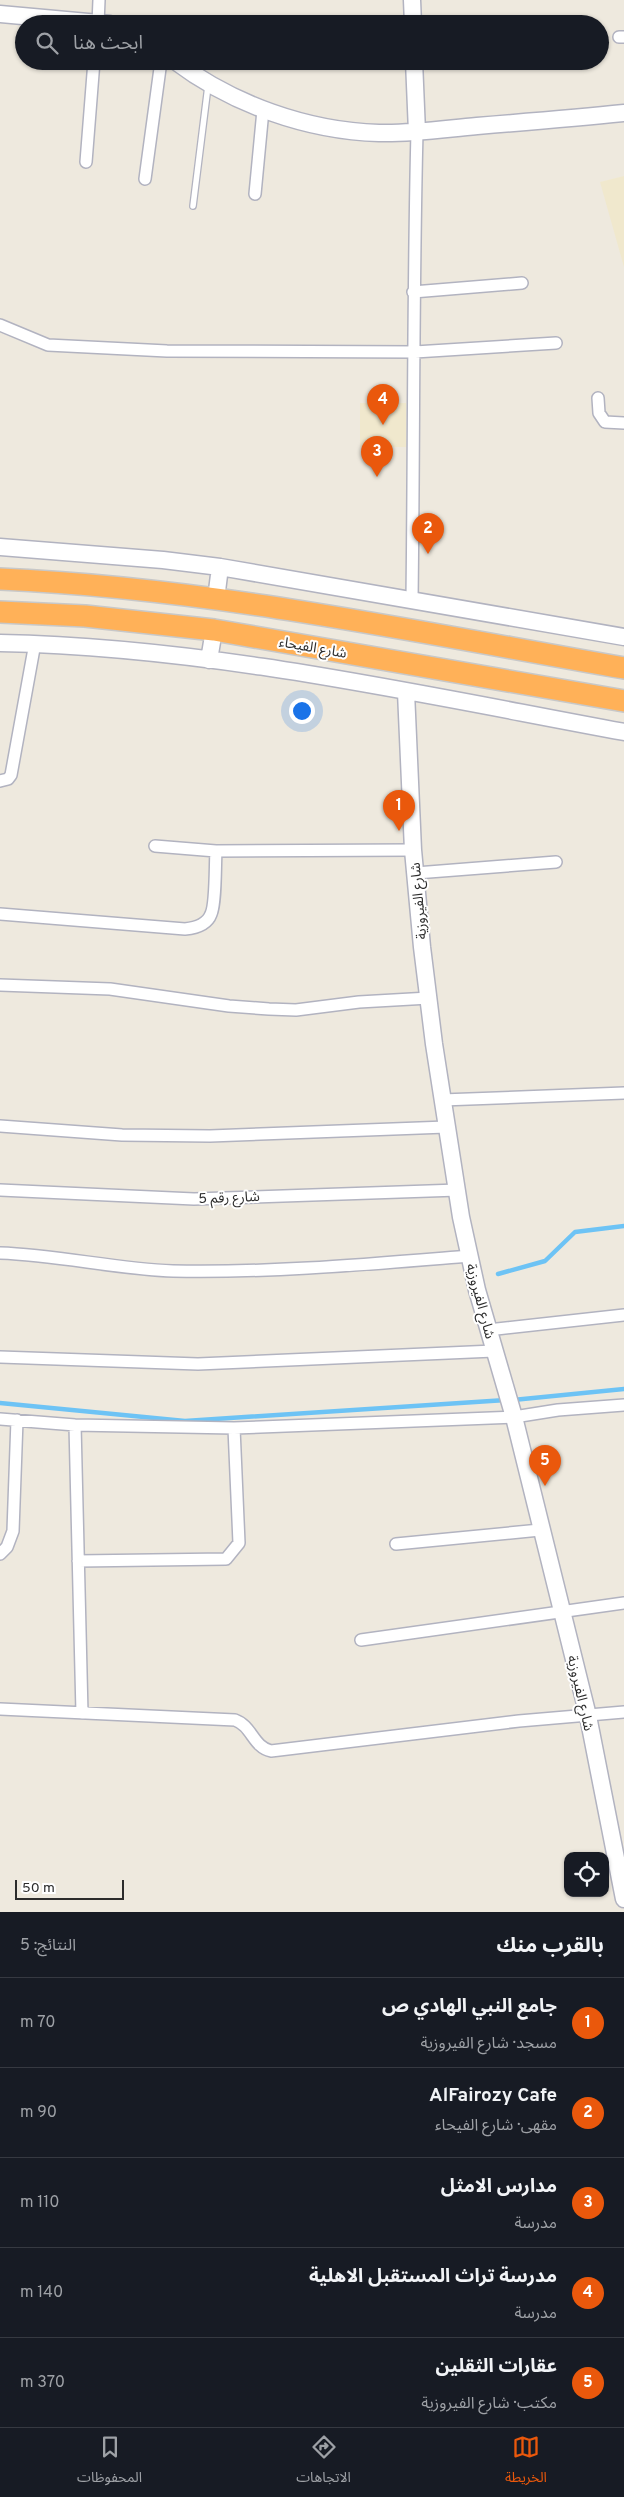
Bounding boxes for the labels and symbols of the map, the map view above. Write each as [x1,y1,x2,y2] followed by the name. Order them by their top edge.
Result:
[367,384,399,425] pin: 4
[361,436,393,477] pin: 3
[412,513,444,554] pin: 2
[277,634,348,664] street label: شارع الفيحاء
[289,698,315,724] your location
[383,790,415,831] pin: 1
[408,862,432,940] street label: شارع الفيروزية
[198,1189,260,1209] street label: شارع رقم 5
[460,1262,498,1341] street label: شارع الفيروزية
[529,1445,561,1486] pin: 5
[562,1654,597,1733] street label: شارع الفيروزية
[15,1877,124,1900] scale bar

